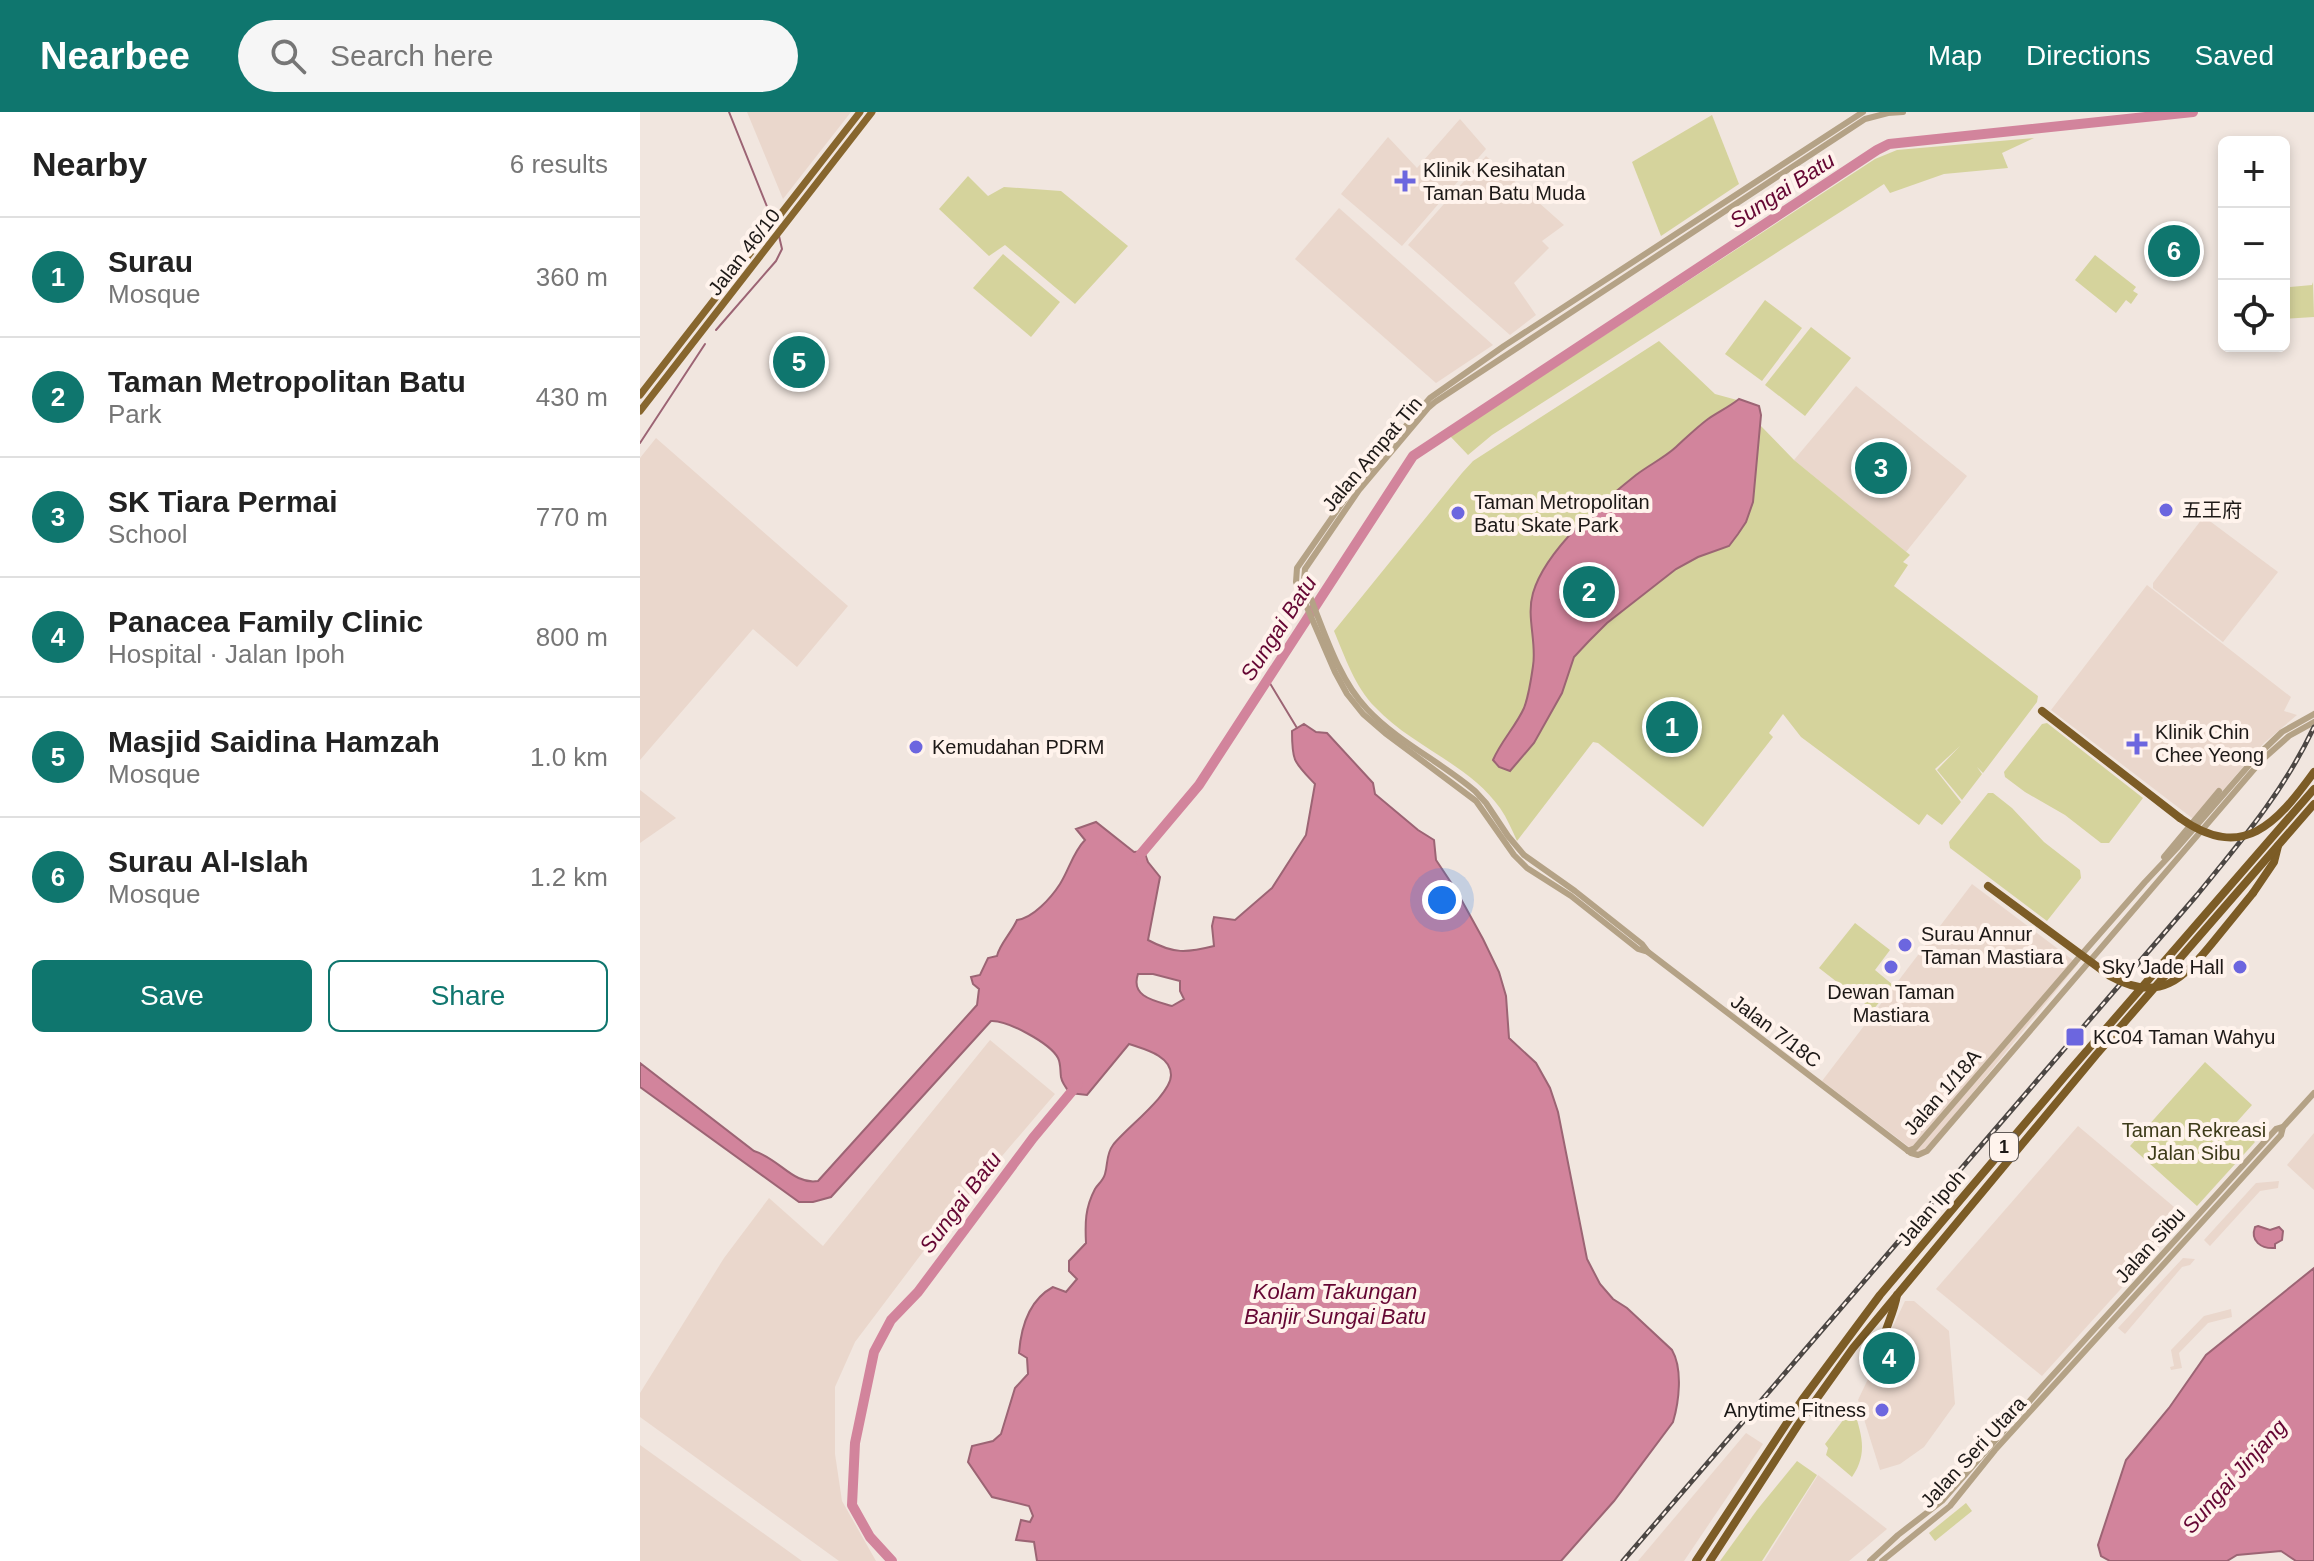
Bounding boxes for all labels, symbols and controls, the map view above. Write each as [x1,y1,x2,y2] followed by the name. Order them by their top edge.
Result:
[238,20,798,92] search box
[266,34,310,78] icon: search
[40,35,190,77] text: Nearbee
[330,39,493,72] text: Search here
[1928,40,1982,71] text: Map
[2026,40,2151,71] text: Directions
[2195,40,2274,71] text: Saved
[2218,136,2290,352] map controls
[2218,136,2290,208] button: +
[32,145,147,183] text: Nearby
[1725,147,1839,234] water label: Sungai Batu
[510,149,608,179] text: 6 results
[1423,159,1586,204] place label: Klinik Kesihatan Taman Batu Muda
[1394,170,1416,192] marker: Klinik Kesihatan Taman Batu Muda
[703,204,785,300] street label: Jalan 46/10
[2218,208,2290,280] button: −
[2148,221,2200,281] pin: 6
[108,245,193,278] text: Surau
[51,262,65,292] text: 1
[536,262,608,292] text: 360 m
[108,279,201,309] text: Mosque
[2218,280,2290,352] button: locate
[773,332,825,392] pin: 5
[108,365,466,398] text: Taman Metropolitan Batu
[51,382,65,412] text: 2
[536,382,608,412] text: 430 m
[1318,392,1426,516] street label: Jalan Ampat Tin
[108,399,161,429] text: Park
[1855,438,1907,498] pin: 3
[108,485,338,518] text: SK Tiara Permai
[1474,491,1650,536] place label: Taman Metropolitan Batu Skate Park
[2182,499,2242,521] place label: 五王府
[2157,501,2175,519] marker: 五王府
[51,502,65,532] text: 3
[536,502,608,532] text: 770 m
[1449,504,1467,522] marker: Taman Metropolitan Batu Skate Park
[108,519,188,549] text: School
[1563,562,1615,622] pin: 2
[1235,571,1322,685] water label: Sungai Batu
[108,605,423,638] text: Panacea Family Clinic
[51,622,65,652] text: 4
[536,622,608,652] text: 800 m
[108,639,345,669] text: Hospital · Jalan Ipoh
[1646,697,1698,757] pin: 1
[2155,721,2264,766] place label: Klinik Chin Chee Yeong
[108,725,440,758] text: Masjid Saidina Hamzah
[2126,733,2148,755] marker: Klinik Chin Chee Yeong
[932,736,1104,758] place label: Kemudahan PDRM
[907,738,925,756] marker: Kemudahan PDRM
[51,742,65,772] text: 5
[530,742,608,772] text: 1.0 km
[108,759,201,789] text: Mosque
[108,845,309,878] text: Surau Al-Islah
[51,862,65,892] text: 6
[530,862,608,892] text: 1.2 km
[108,879,201,909] text: Mosque
[1422,880,1462,920] your location
[1921,923,2064,968] place label: Surau Annur Taman Mastiara
[1896,936,1914,954] marker: Surau Annur Taman Mastiara
[2102,956,2224,978] place label: Sky Jade Hall
[1882,958,1900,976] marker: Dewan Taman Mastiara
[2231,958,2249,976] marker: Sky Jade Hall
[32,960,312,1032] button: Save
[328,960,608,1032] button: Share
[1827,981,1955,1026] place label: Dewan Taman Mastiara
[1727,990,1825,1072] street label: Jalan 7/18C
[2064,1026,2086,1048] marker: KC04 Taman Wahyu
[2093,1026,2275,1048] place label: KC04 Taman Wahyu
[1899,1044,1985,1139] street label: Jalan 1/18A
[2122,1119,2266,1164] park label: Taman Rekreasi Jalan Sibu
[1990,1133,2018,1161] road number: 1
[914,1147,1006,1258] water label: Sungai Batu
[1893,1166,1969,1250] street label: Jalan Ipoh
[2111,1203,2189,1287] street label: Jalan Sibu
[1244,1279,1426,1329] water label: Kolam Takungan Banjir Sungai Batu
[1863,1328,1915,1388] pin: 4
[1916,1391,2031,1512] street label: Jalan Seri Utara
[1724,1399,1866,1421] place label: Anytime Fitness
[1873,1401,1891,1419] marker: Anytime Fitness
[2177,1414,2292,1538] water label: Sungai Jinjang

